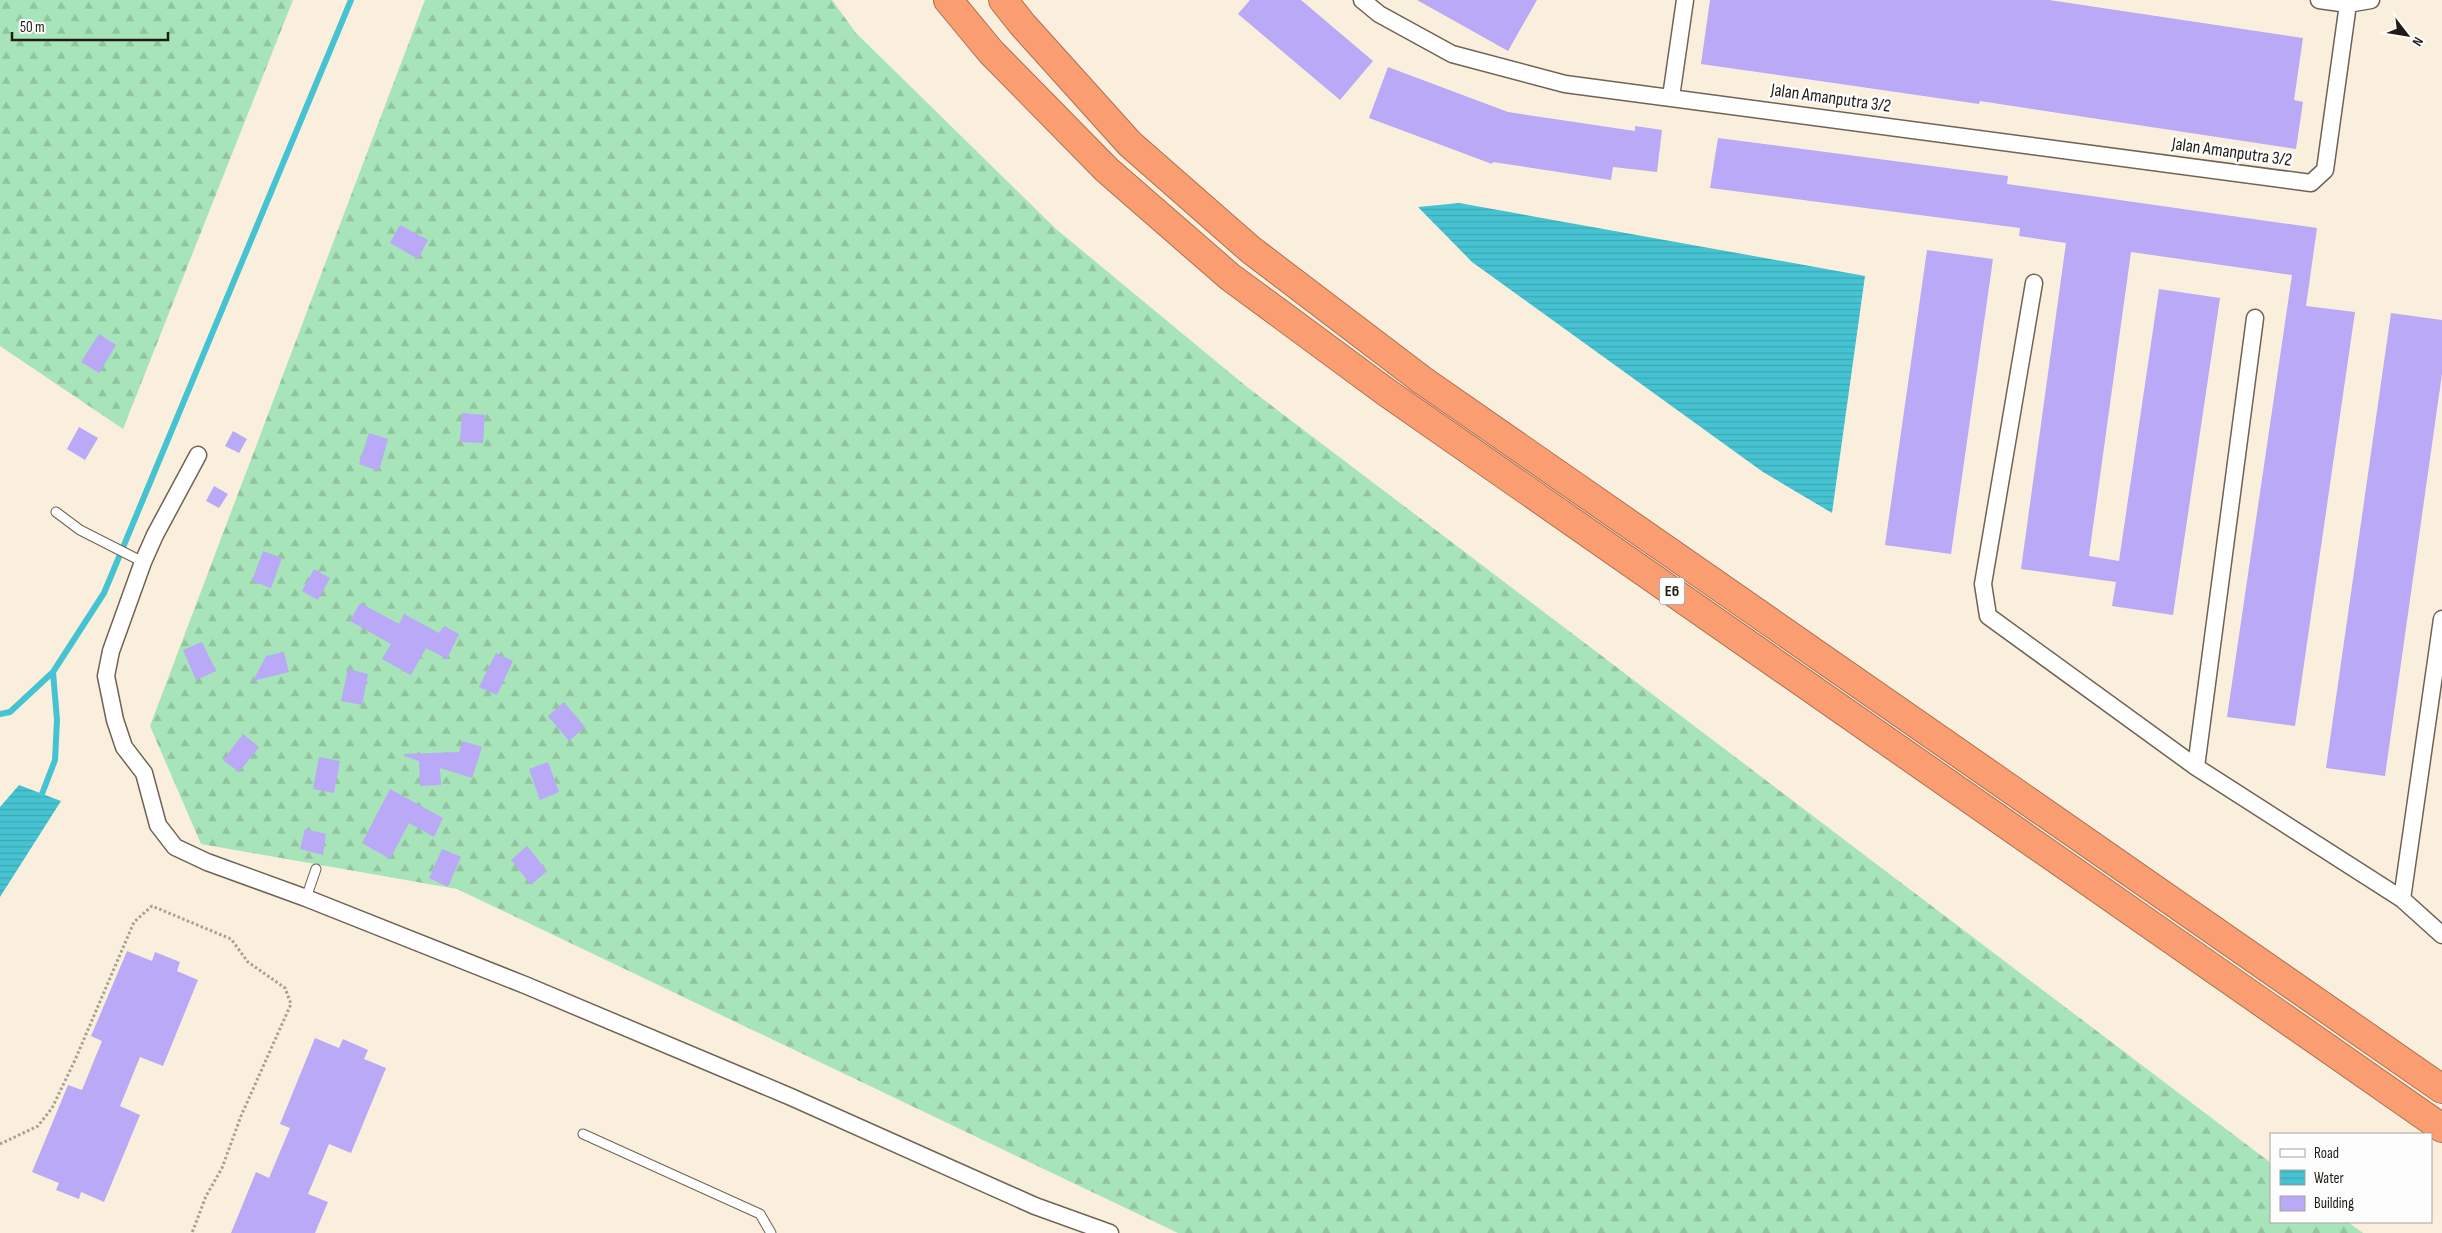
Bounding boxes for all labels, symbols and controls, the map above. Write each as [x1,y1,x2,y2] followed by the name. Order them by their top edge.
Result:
[12,10,169,42] scale bar
[2382,10,2432,60] north arrow
[20,18,45,37] text: 50 m
[2409,34,2427,49] text: N
[1769,79,1892,117] street label: Jalan Amanputra 3/2
[2170,133,2293,171] street label: Jalan Amanputra 3/2
[1660,578,1684,604] road number: E6
[2270,1133,2432,1223] legend
[2314,1144,2339,1163] text: Road
[2314,1169,2345,1188] text: Water
[2314,1194,2354,1213] text: Building

